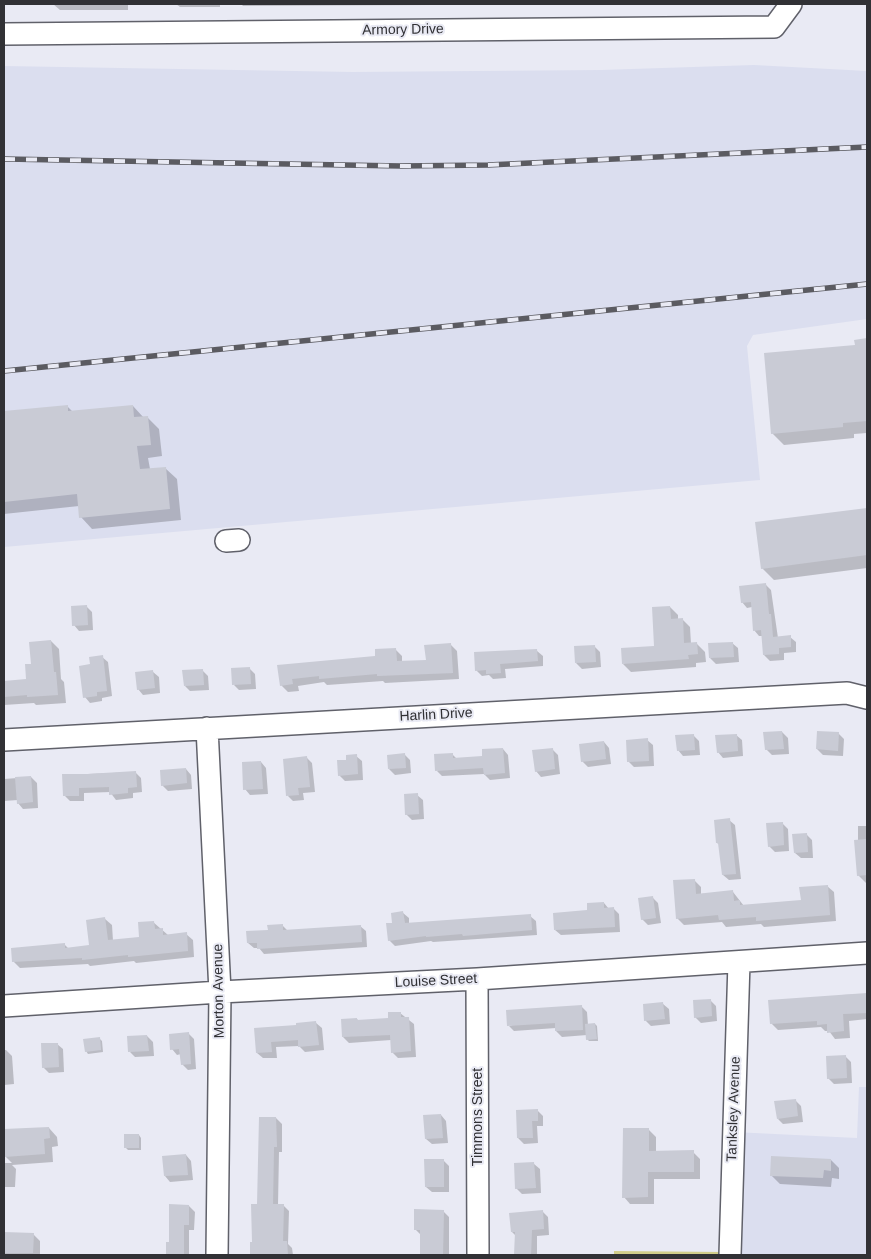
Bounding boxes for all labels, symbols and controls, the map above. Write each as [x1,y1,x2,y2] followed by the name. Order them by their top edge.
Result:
[362,21,444,39] street label: Armory Drive
[399,705,473,725] street label: Harlin Drive
[210,944,228,1038] street label: Morton Avenue
[394,970,478,992] street label: Louise Street
[724,1056,744,1162] street label: Tanksley Avenue
[470,1068,486,1166] street label: Timmons Street

